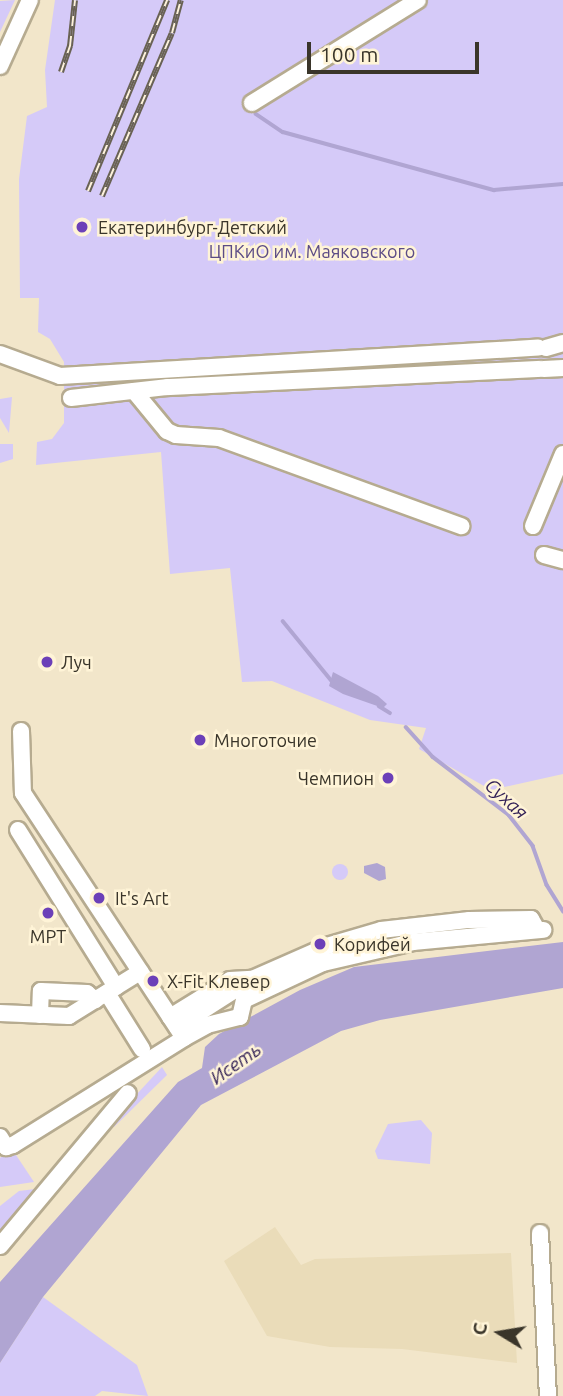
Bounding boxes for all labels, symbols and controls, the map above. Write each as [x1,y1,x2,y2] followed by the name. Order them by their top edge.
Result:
[311,28,482,72] scale bar
[320,42,378,66] text: 100 m
[98,216,287,238] place label: Екатеринбург-Детский
[72,217,92,237] marker: Екатеринбург-Детский
[209,240,415,262] park label: ЦПКиО им. Маяковского
[61,651,92,673] place label: Луч
[39,654,55,670] marker: Луч
[214,729,317,751] place label: Многоточие
[192,732,208,748] marker: Многоточие
[298,767,374,789] place label: Чемпион
[380,770,396,786] marker: Чемпион
[480,774,532,824] water label: Сухая
[115,887,169,909] place label: It's Art
[89,888,109,908] marker: It's Art
[38,903,58,923] marker: МРТ
[30,925,66,947] place label: МРТ
[334,933,411,955] place label: Корифей
[312,936,328,952] marker: Корифей
[167,970,270,992] place label: X-Fit Клевер
[145,973,161,989] marker: X-Fit Клевер
[206,1038,266,1090] water label: Исеть
[465,1298,535,1368] north arrow
[467,1321,491,1337] text: С

